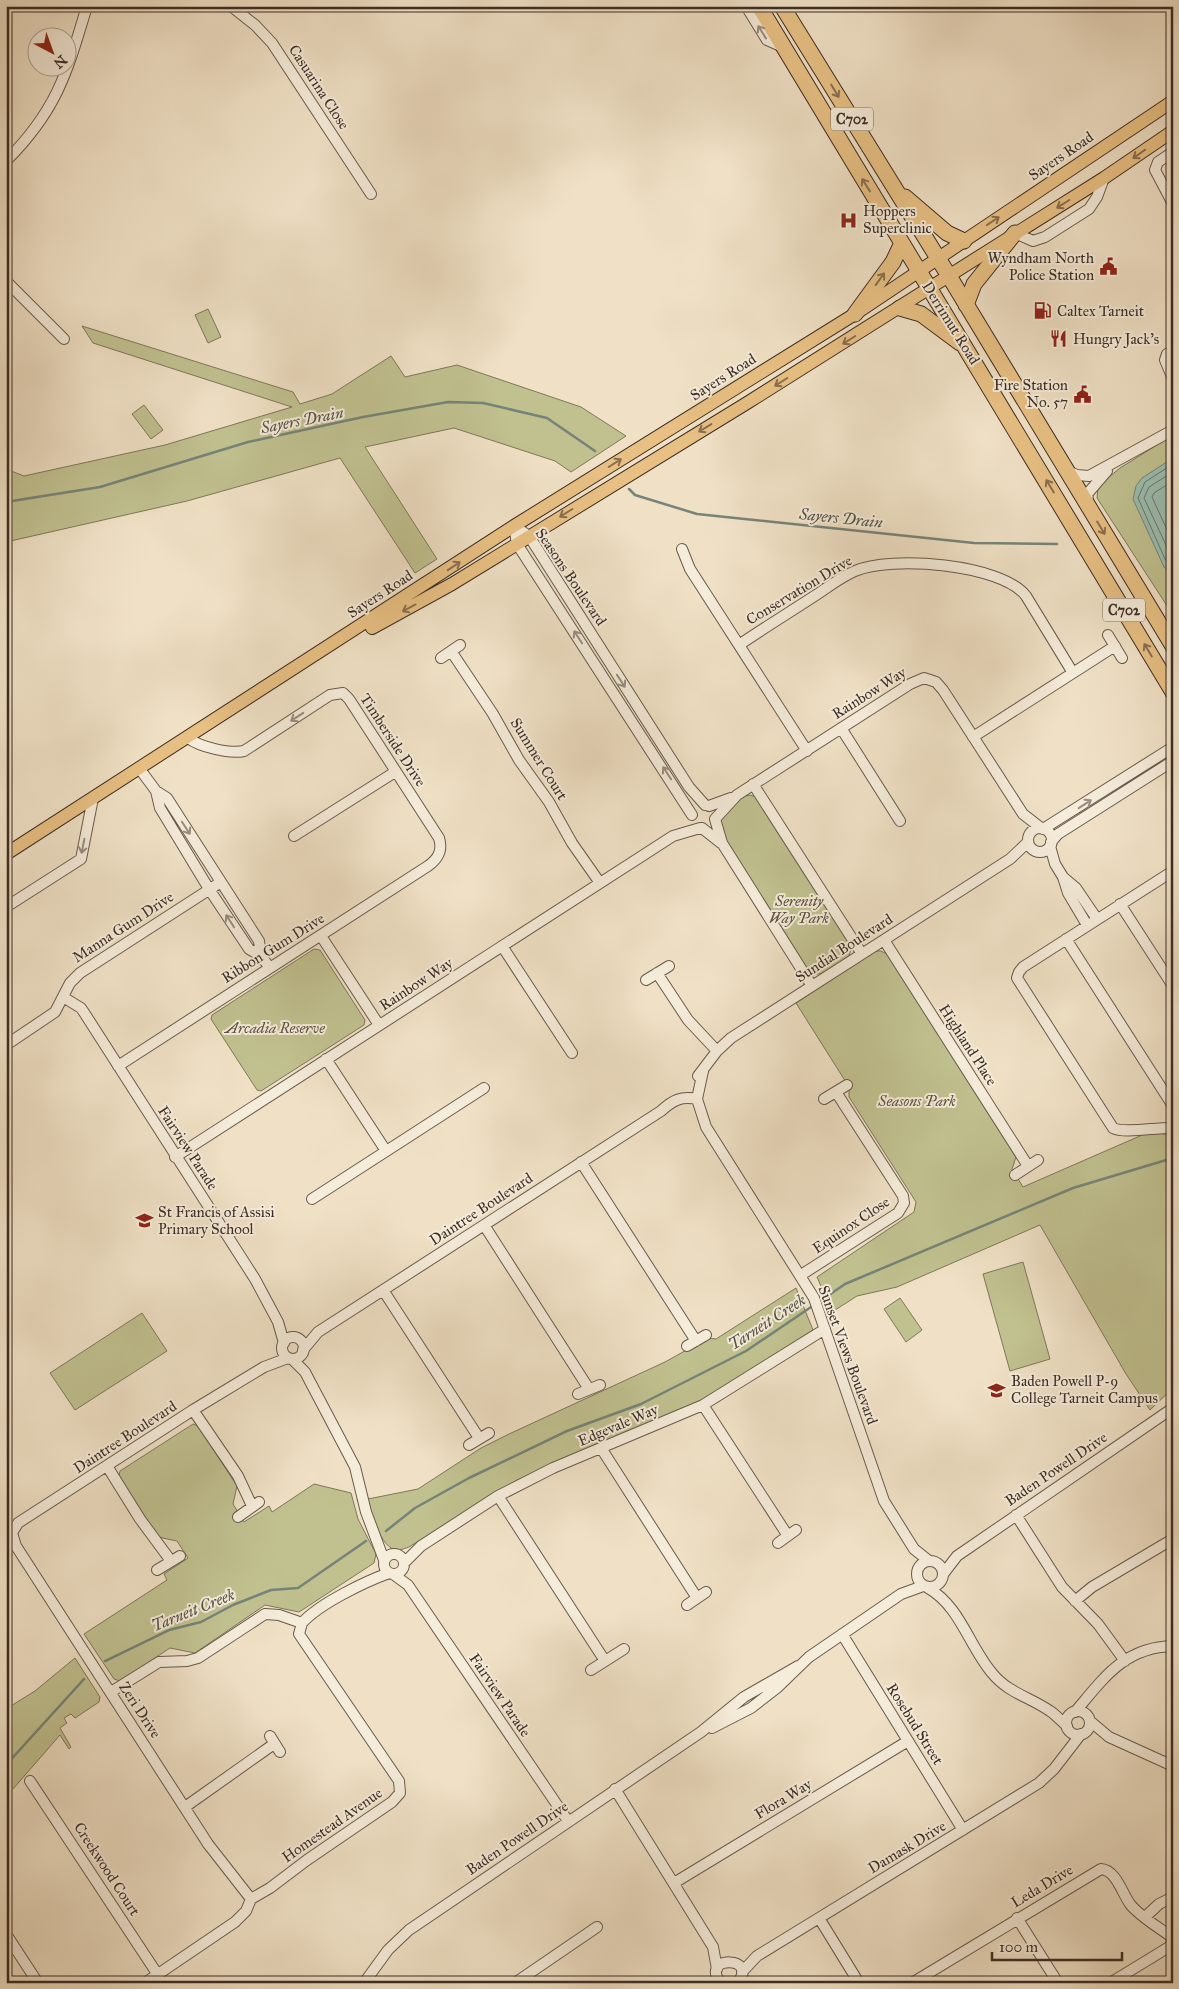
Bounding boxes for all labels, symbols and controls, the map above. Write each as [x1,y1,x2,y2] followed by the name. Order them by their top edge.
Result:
[757,25,767,39] one-way arrow
[28,28,78,78] north arrow
[285,41,353,133] street label: Casuarina Close
[50,51,70,72] text: N
[831,83,841,97] one-way arrow
[831,108,873,130] road number: C702
[1025,128,1097,184] street label: Sayers Road
[1132,149,1146,159] one-way arrow
[861,178,871,192] one-way arrow
[1056,198,1070,209] one-way arrow
[863,202,932,237] place label: Hoppers Superclinic
[839,210,859,230] hospital icon: Hoppers Superclinic
[986,216,1000,226] one-way arrow
[987,249,1095,284] place label: Wyndham North Police Station
[1098,257,1118,277] public building icon: Wyndham North Police Station
[875,272,885,286] one-way arrow
[918,278,984,368] street label: Derrimut Road
[1033,301,1053,321] fuel station icon: Caltex Tarneit
[1057,302,1145,320] place label: Caltex Tarneit
[1049,329,1069,349] restaurant icon: Hungry Jack's
[1073,330,1159,349] place label: Hungry Jack's
[842,335,856,345] one-way arrow
[687,349,760,404] street label: Sayers Road
[994,376,1068,411] place label: Fire Station No. 57
[774,377,788,387] one-way arrow
[1072,384,1092,404] public building icon: Fire Station No. 57
[258,403,346,438] water label: Sayers Drain
[699,424,713,434] one-way arrow
[607,458,621,468] one-way arrow
[1044,480,1054,494] one-way arrow
[797,504,884,532] water label: Sayers Drain
[560,508,574,518] one-way arrow
[1097,520,1107,534] one-way arrow
[532,525,610,629] street label: Seasons Boulevard
[743,551,855,629] street label: Conservation Drive
[446,560,460,570] one-way arrow
[344,566,416,622] street label: Sayers Road
[1103,598,1145,622] road number: C702
[402,603,417,613] one-way arrow
[572,630,583,644] one-way arrow
[1142,643,1152,657] one-way arrow
[829,663,910,723] street label: Rainbow Way
[616,673,626,687] one-way arrow
[356,690,430,790] street label: Timberside Drive
[291,712,305,722] one-way arrow
[507,714,572,804] street label: Summer Court
[662,766,672,780] one-way arrow
[1078,799,1092,809] one-way arrow
[182,820,192,834] one-way arrow
[78,838,87,854] one-way arrow
[69,888,177,966] street label: Manna Gum Drive
[769,892,829,927] park label: Serenity Way Park
[218,909,328,987] street label: Ribbon Gum Drive
[792,910,896,986] street label: Sundial Boulevard
[225,914,235,928] one-way arrow
[376,953,457,1014] street label: Rainbow Way
[935,1001,1001,1089] street label: Highland Place
[223,1019,325,1037] park label: Arcadia Reserve
[877,1092,956,1110] park label: Seasons Park
[154,1103,222,1193] street label: Fairview Parade
[426,1169,536,1249] street label: Daintree Boulevard
[809,1193,894,1258] street label: Equinox Close
[158,1203,275,1238] place label: St Francis of Assisi Primary School
[134,1211,154,1231] school or university icon: St Francis of Assisi Primary School
[814,1283,882,1427] street label: Sunset Views Boulevard
[725,1290,809,1354] water label: Tarneit Creek
[1011,1372,1158,1407] place label: Baden Powell P-9 College Tarneit Campus
[987,1380,1007,1400] school or university icon: Baden Powell P-9 College Tarneit Campus
[70,1397,180,1477] street label: Daintree Boulevard
[575,1400,662,1450] street label: Edgevale Way
[1002,1428,1110,1510] street label: Baden Powell Drive
[149,1585,237,1635] water label: Tarneit Creek
[465,1650,535,1740] street label: Fairview Parade
[115,1679,165,1741] street label: Zeri Drive
[883,1680,948,1769] street label: Rosebud Street
[751,1774,816,1823] street label: Flora Way
[278,1784,386,1866] street label: Homestead Avenue
[463,1797,571,1879] street label: Baden Powell Drive
[865,1817,949,1877] street label: Damask Drive
[70,1819,144,1920] street label: Creekwood Court
[1008,1860,1076,1912] street label: Leda Drive
[992,1929,1122,1961] scale bar
[999,1938,1039,1956] text: 100 m

